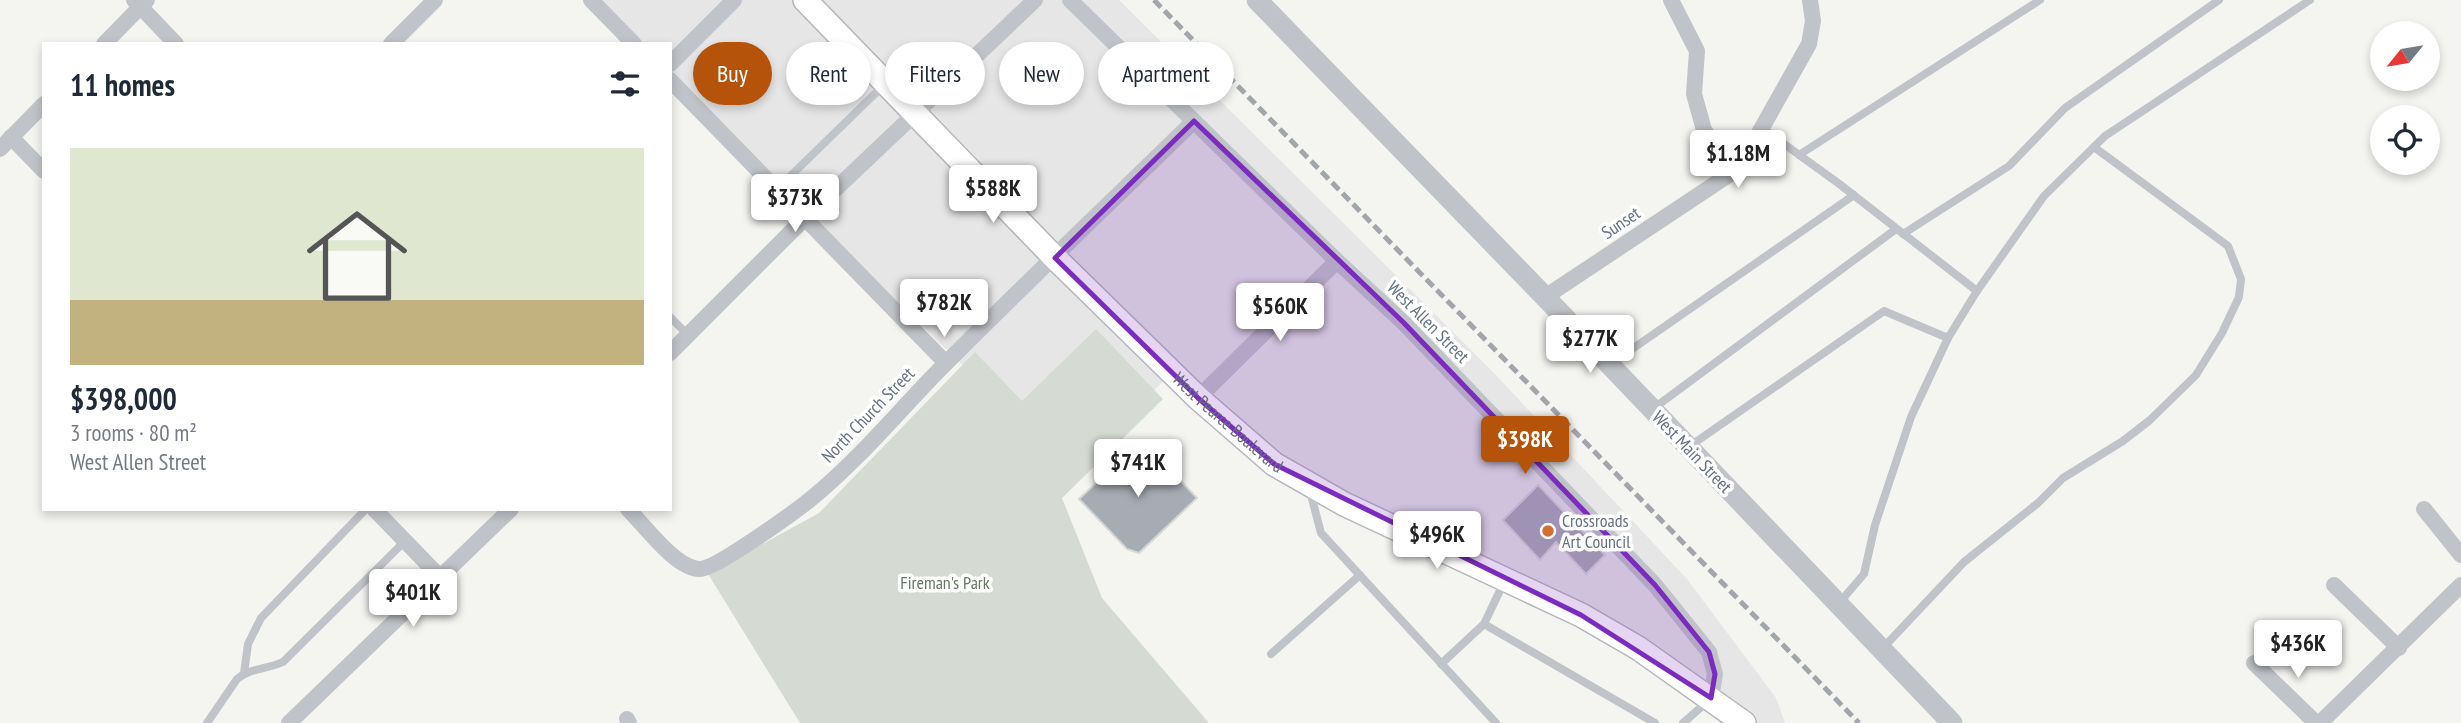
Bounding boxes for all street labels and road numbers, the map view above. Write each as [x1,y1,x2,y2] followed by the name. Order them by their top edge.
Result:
[1597,201,1645,244] street label: Sunset
[1383,276,1474,367] street label: West Allen Street
[816,362,919,467] street label: North Church Street
[1168,367,1287,478] street label: West Pearce Boulevard
[1648,406,1737,498] street label: West Main Street

